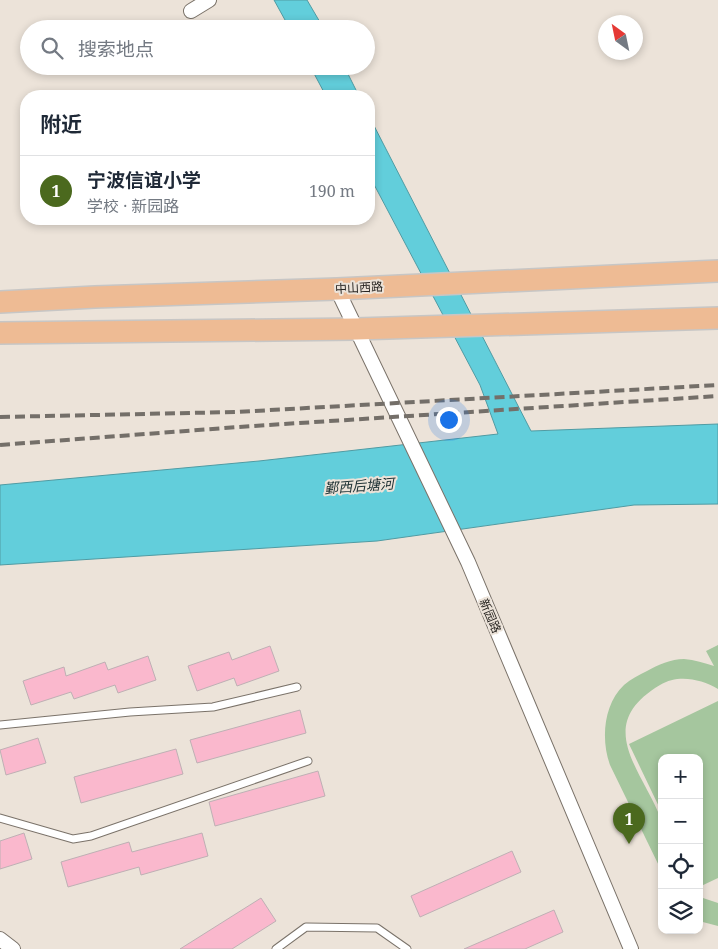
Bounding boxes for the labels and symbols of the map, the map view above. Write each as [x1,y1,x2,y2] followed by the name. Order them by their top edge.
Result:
[598,15,643,60] north arrow
[335,278,383,297] street label: 中山西路
[436,407,462,433] your location
[323,473,398,497] water label: 鄞西后塘河
[476,596,505,636] street label: 新园路
[613,803,645,844] pin: 1

